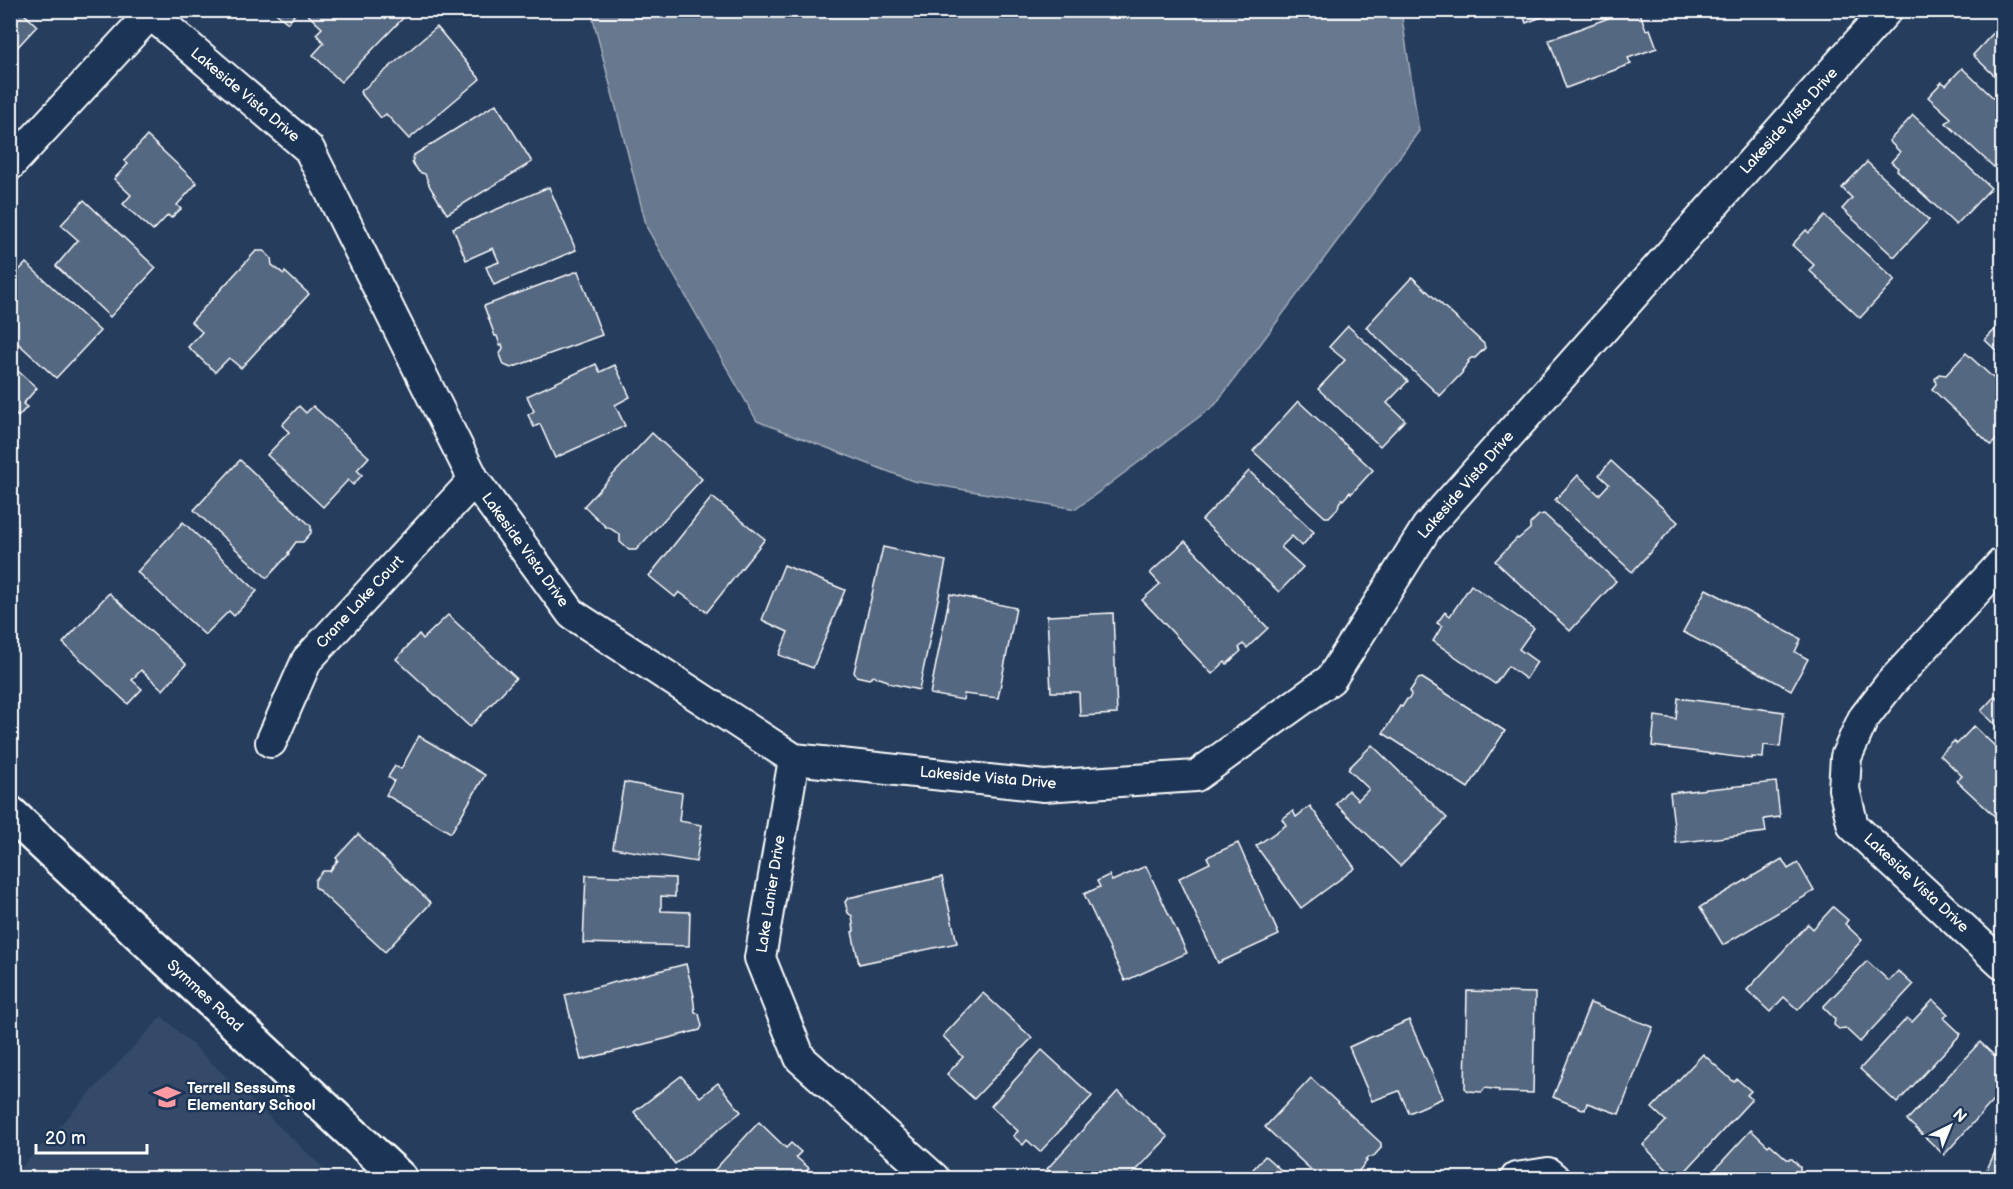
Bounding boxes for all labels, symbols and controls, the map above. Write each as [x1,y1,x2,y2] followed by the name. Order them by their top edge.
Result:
[186,44,304,146] street label: Lakeside Vista Drive
[1736,64,1842,178] street label: Lakeside Vista Drive
[1414,427,1518,543] street label: Lakeside Vista Drive
[477,489,573,611] street label: Lakeside Vista Drive
[312,551,408,652] street label: Crane Lake Court
[919,763,1057,793] street label: Lakeside Vista Drive
[1859,829,1973,937] street label: Lakeside Vista Drive
[752,834,790,954] street label: Lake Lanier Drive
[163,956,247,1036] street label: Symmes Road
[187,1079,315,1115] place label: Terrell Sessums Elementary School
[152,1082,182,1112] school or university icon: Terrell Sessums Elementary School
[1920,1096,1980,1156] north arrow
[1948,1105,1970,1127] text: N
[36,1117,147,1155] scale bar
[45,1128,86,1149] text: 20 m

